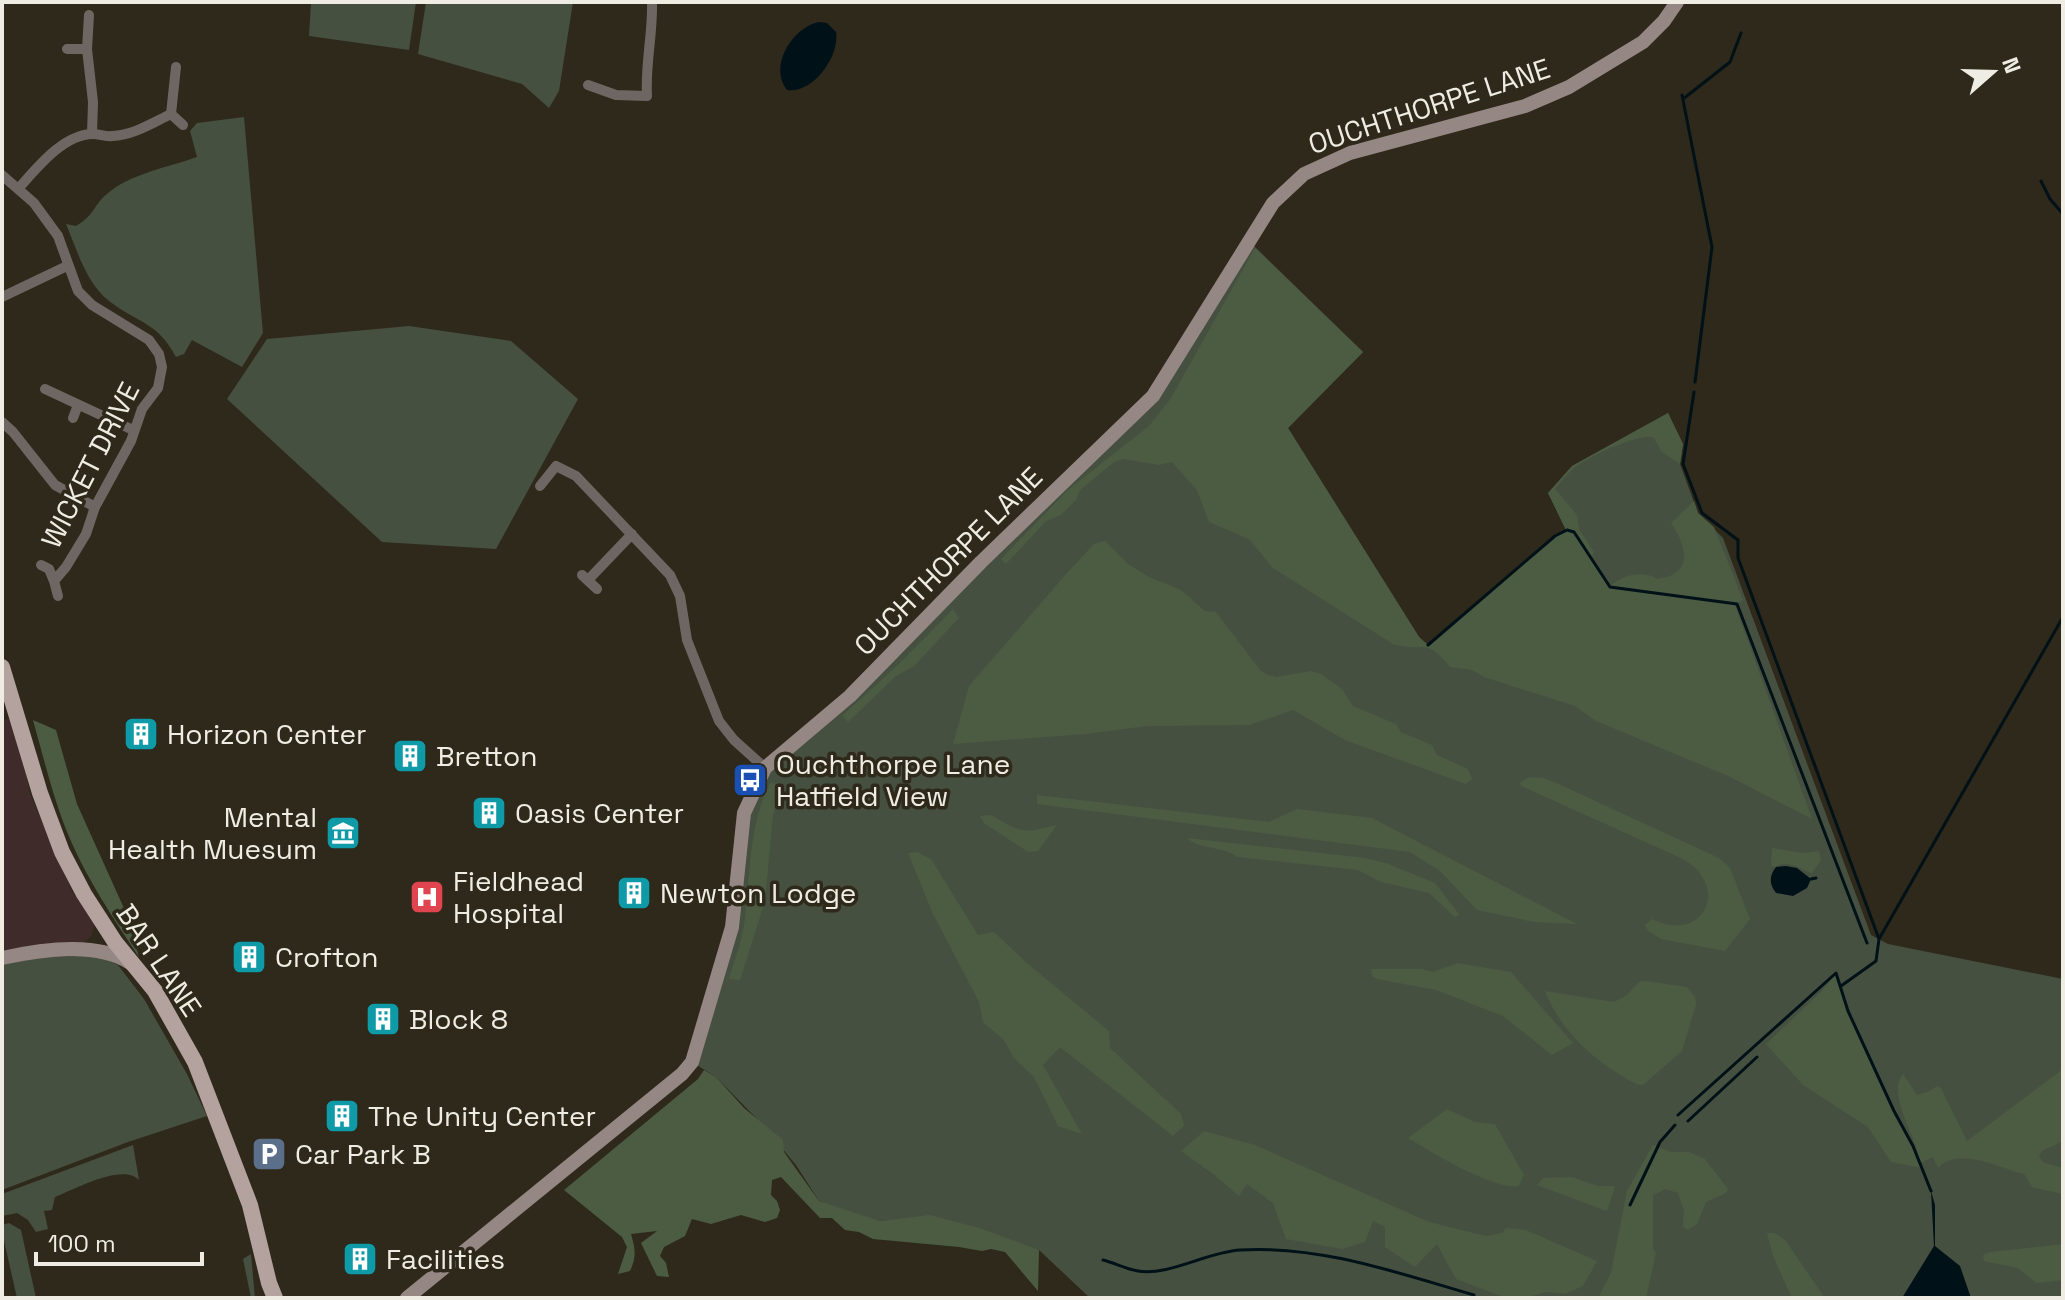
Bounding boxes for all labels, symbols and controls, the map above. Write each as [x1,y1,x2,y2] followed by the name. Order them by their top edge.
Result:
[1953,32,2033,112] north arrow
[1304,50,1554,162] street label: OUCHTHORPE LANE
[1996,53,2027,77] text: N
[33,376,147,554] street label: WICKET DRIVE
[846,459,1050,663] street label: OUCHTHORPE LANE
[122,715,160,753] building icon: Horizon Center
[167,716,367,752] place label: Horizon Center
[391,737,429,775] building icon: Bretton
[436,738,538,774] place label: Bretton
[776,746,1010,814] place label: Ouchthorpe Lane Hatfield View
[731,761,769,799] bus stop icon: Ouchthorpe Lane Hatfield View
[470,794,508,832] building icon: Oasis Center
[515,795,684,831] place label: Oasis Center
[108,799,317,867] place label: Mental Health Muesum
[324,814,362,852] museum icon: Mental Health Muesum
[453,863,584,931] place label: Fieldhead Hospital
[615,874,653,912] building icon: Newton Lodge
[660,875,856,911] place label: Newton Lodge
[408,878,446,916] hospital icon: Fieldhead Hospital
[108,897,210,1023] street label: BAR LANE
[230,938,268,976] building icon: Crofton
[275,939,379,975] place label: Crofton
[364,1000,402,1038] building icon: Block 8
[409,1001,508,1037] place label: Block 8
[323,1097,361,1135] building icon: The Unity Center
[368,1098,596,1134] place label: The Unity Center
[250,1135,288,1173] parking icon: Car Park B
[295,1136,431,1172] place label: Car Park B
[36,1216,202,1266] scale bar
[48,1228,116,1259] text: 100 m
[341,1240,379,1278] building icon: Facilities
[386,1241,505,1277] place label: Facilities

